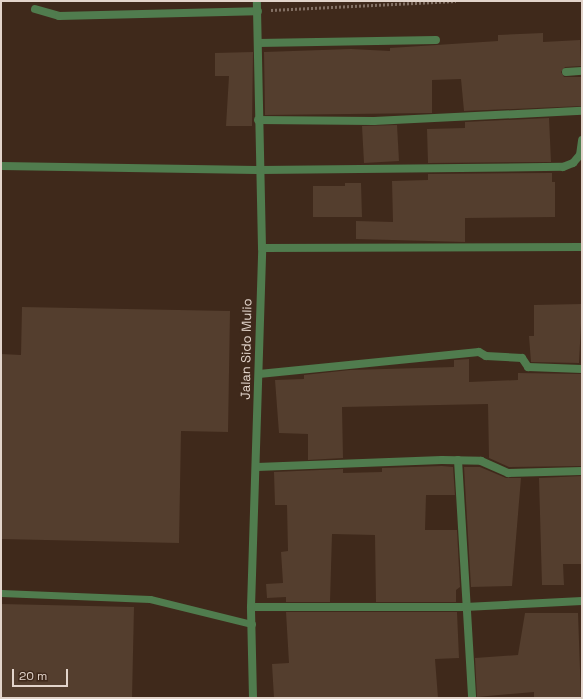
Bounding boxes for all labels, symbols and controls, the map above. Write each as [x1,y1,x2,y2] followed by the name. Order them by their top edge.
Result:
[238,298,256,400] street label: Jalan Sido Mulio
[14,661,70,687] scale bar
[19,668,47,684] text: 20 m

